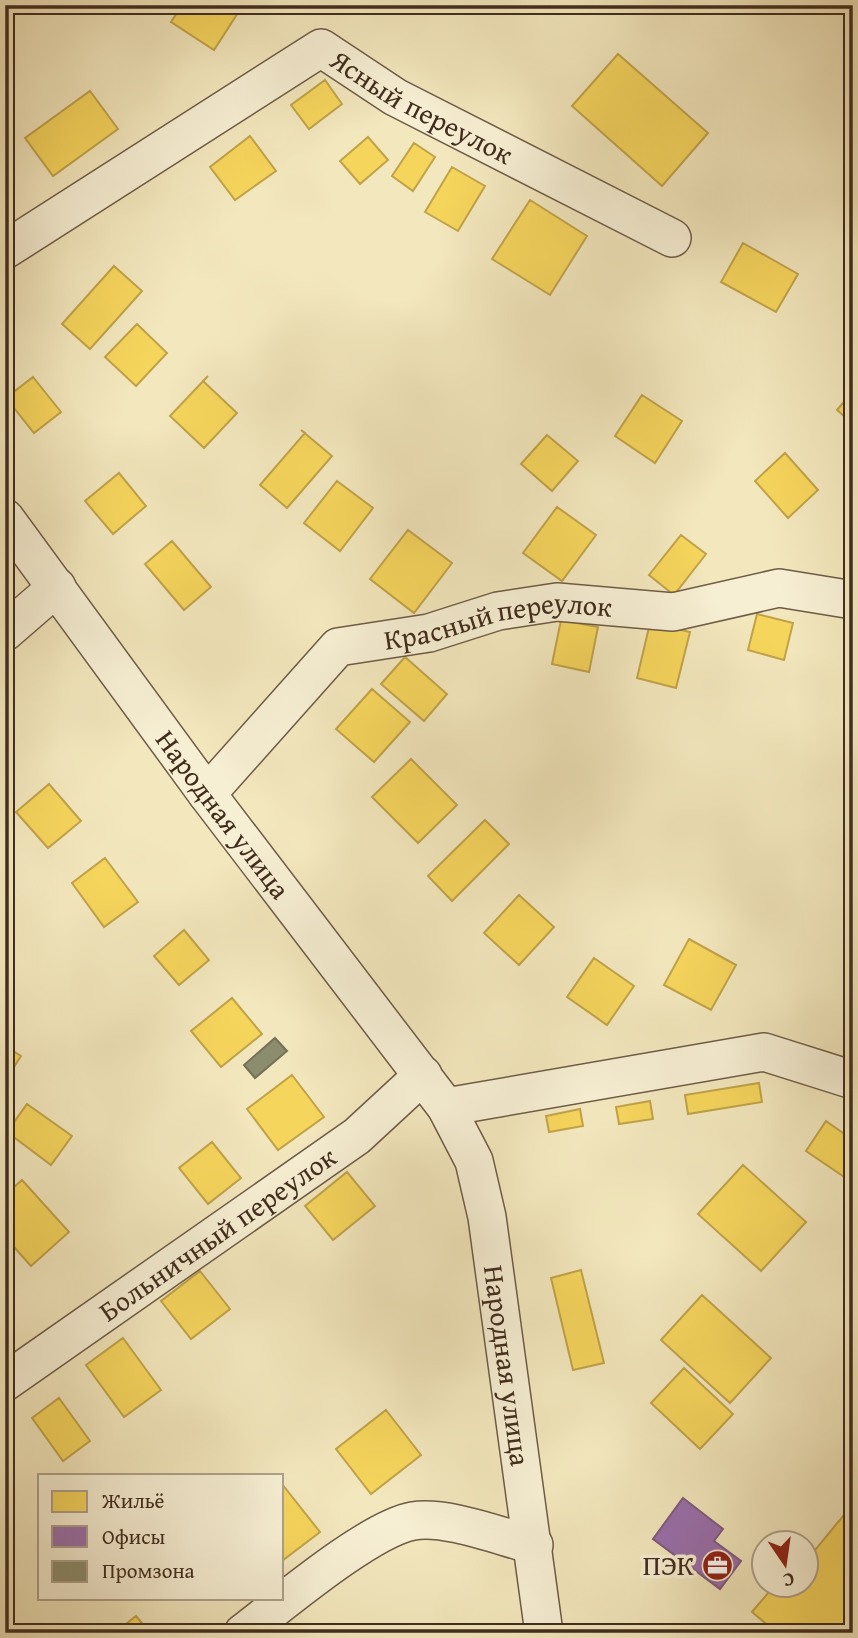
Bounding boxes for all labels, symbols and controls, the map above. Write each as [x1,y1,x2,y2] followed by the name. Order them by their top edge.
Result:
[322,38,521,174] street label: Ясный переулок
[381,581,614,660] street label: Красный переулок
[147,721,301,908] street label: Народная улица
[90,1136,344,1331] street label: Больничный переулок
[474,1262,542,1469] street label: Народная улица
[38,1474,284,1600] legend
[101,1485,165,1516] text: Жильё
[102,1521,166,1552] text: Офисы
[750,1530,820,1600] north arrow
[643,1544,694,1585] place label: ПЭК
[700,1548,734,1582] office icon: ПЭК
[102,1555,195,1586] text: Промзона
[780,1566,797,1595] text: С

